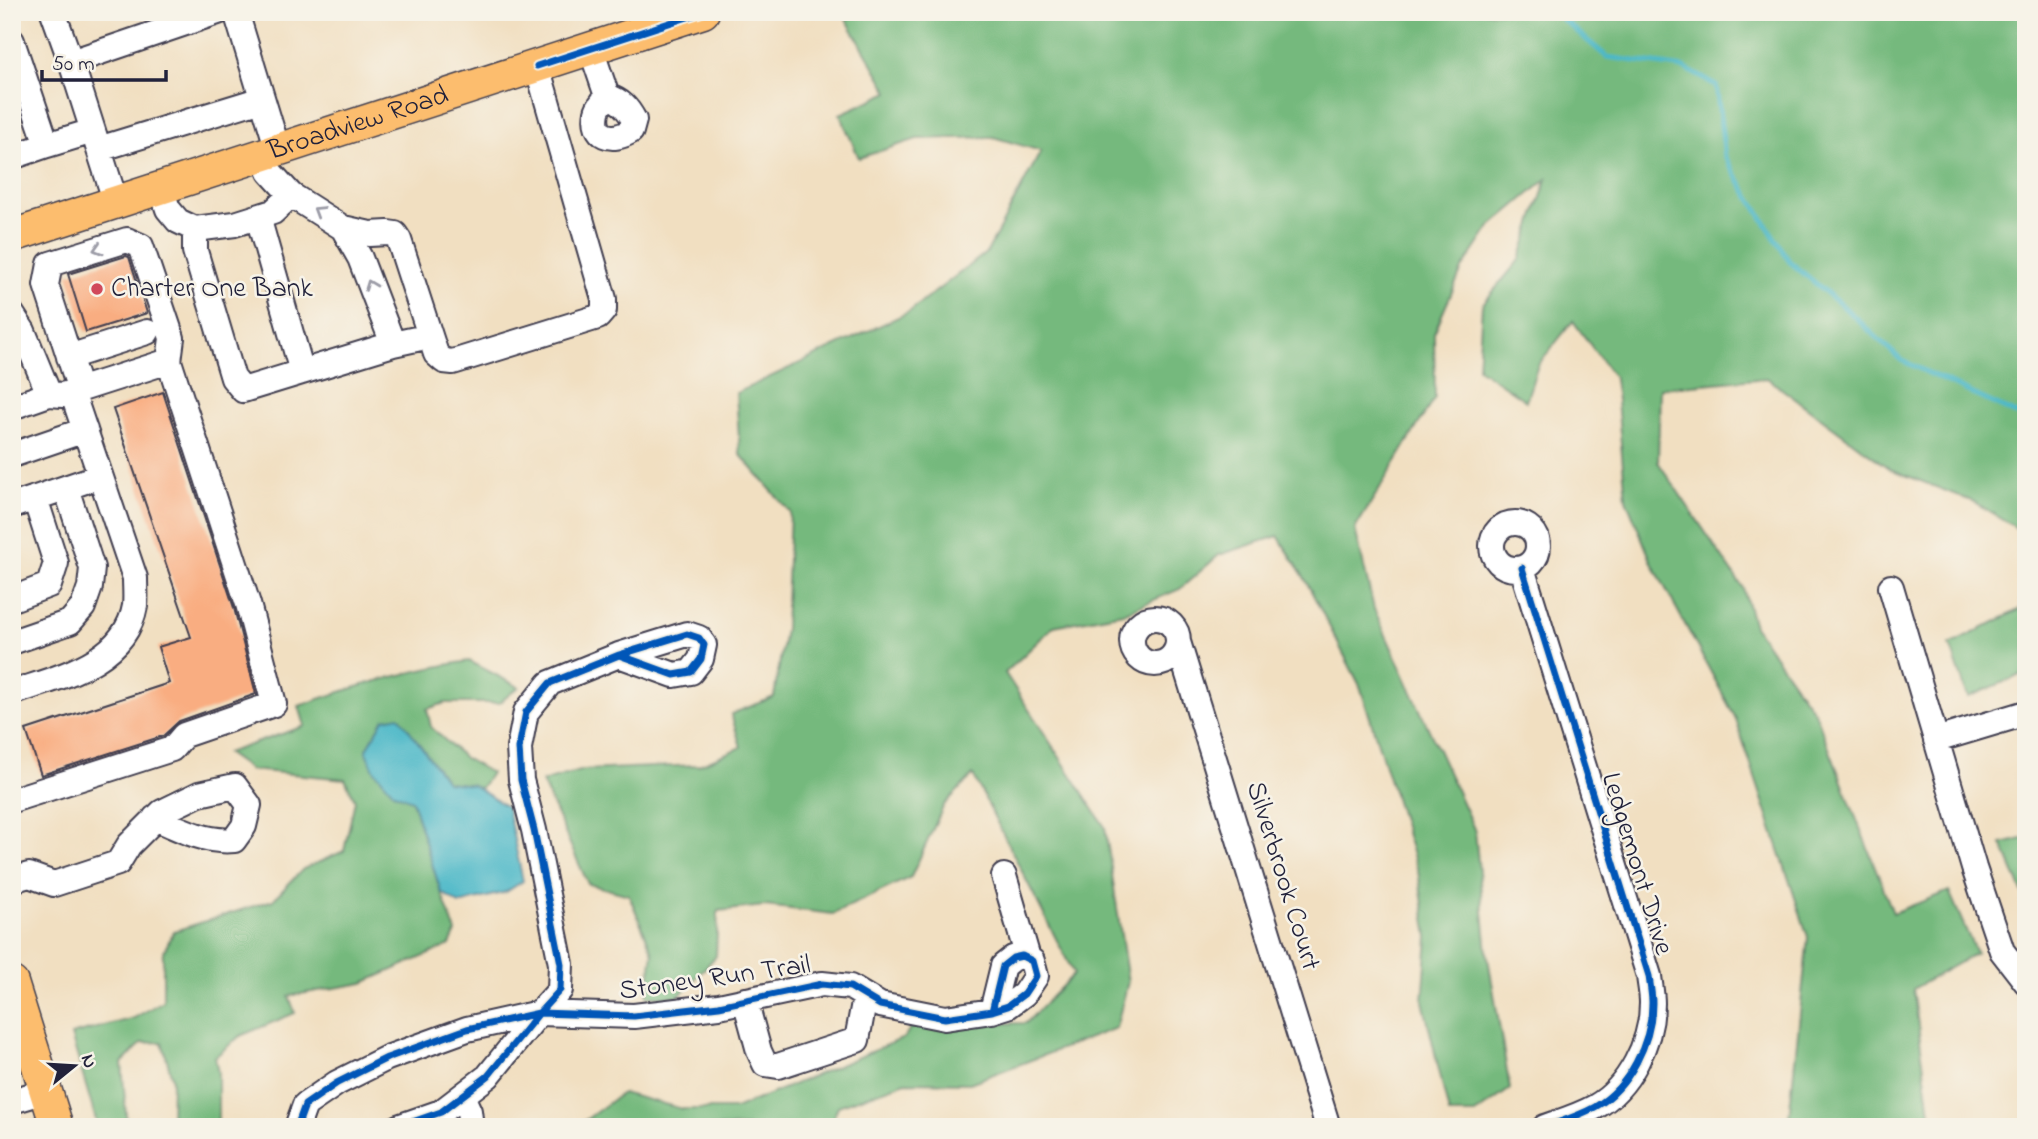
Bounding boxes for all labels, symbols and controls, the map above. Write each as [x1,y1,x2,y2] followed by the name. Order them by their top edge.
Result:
[42,38,166,82] scale bar
[52,50,95,80] text: 50 m
[262,75,454,173] street label: Broadview Road
[312,207,325,220] one-way arrow
[92,240,104,255] one-way arrow
[111,269,314,310] place label: Charter One Bank
[365,280,379,292] one-way arrow
[89,281,105,297] marker: Charter One Bank
[1589,768,1683,961] street label: Ledgemont Drive
[1234,776,1330,976] street label: Silverbrook Court
[617,945,813,1013] street label: Stoney Run Trail
[38,1030,108,1100] north arrow
[73,1051,103,1072] text: N

